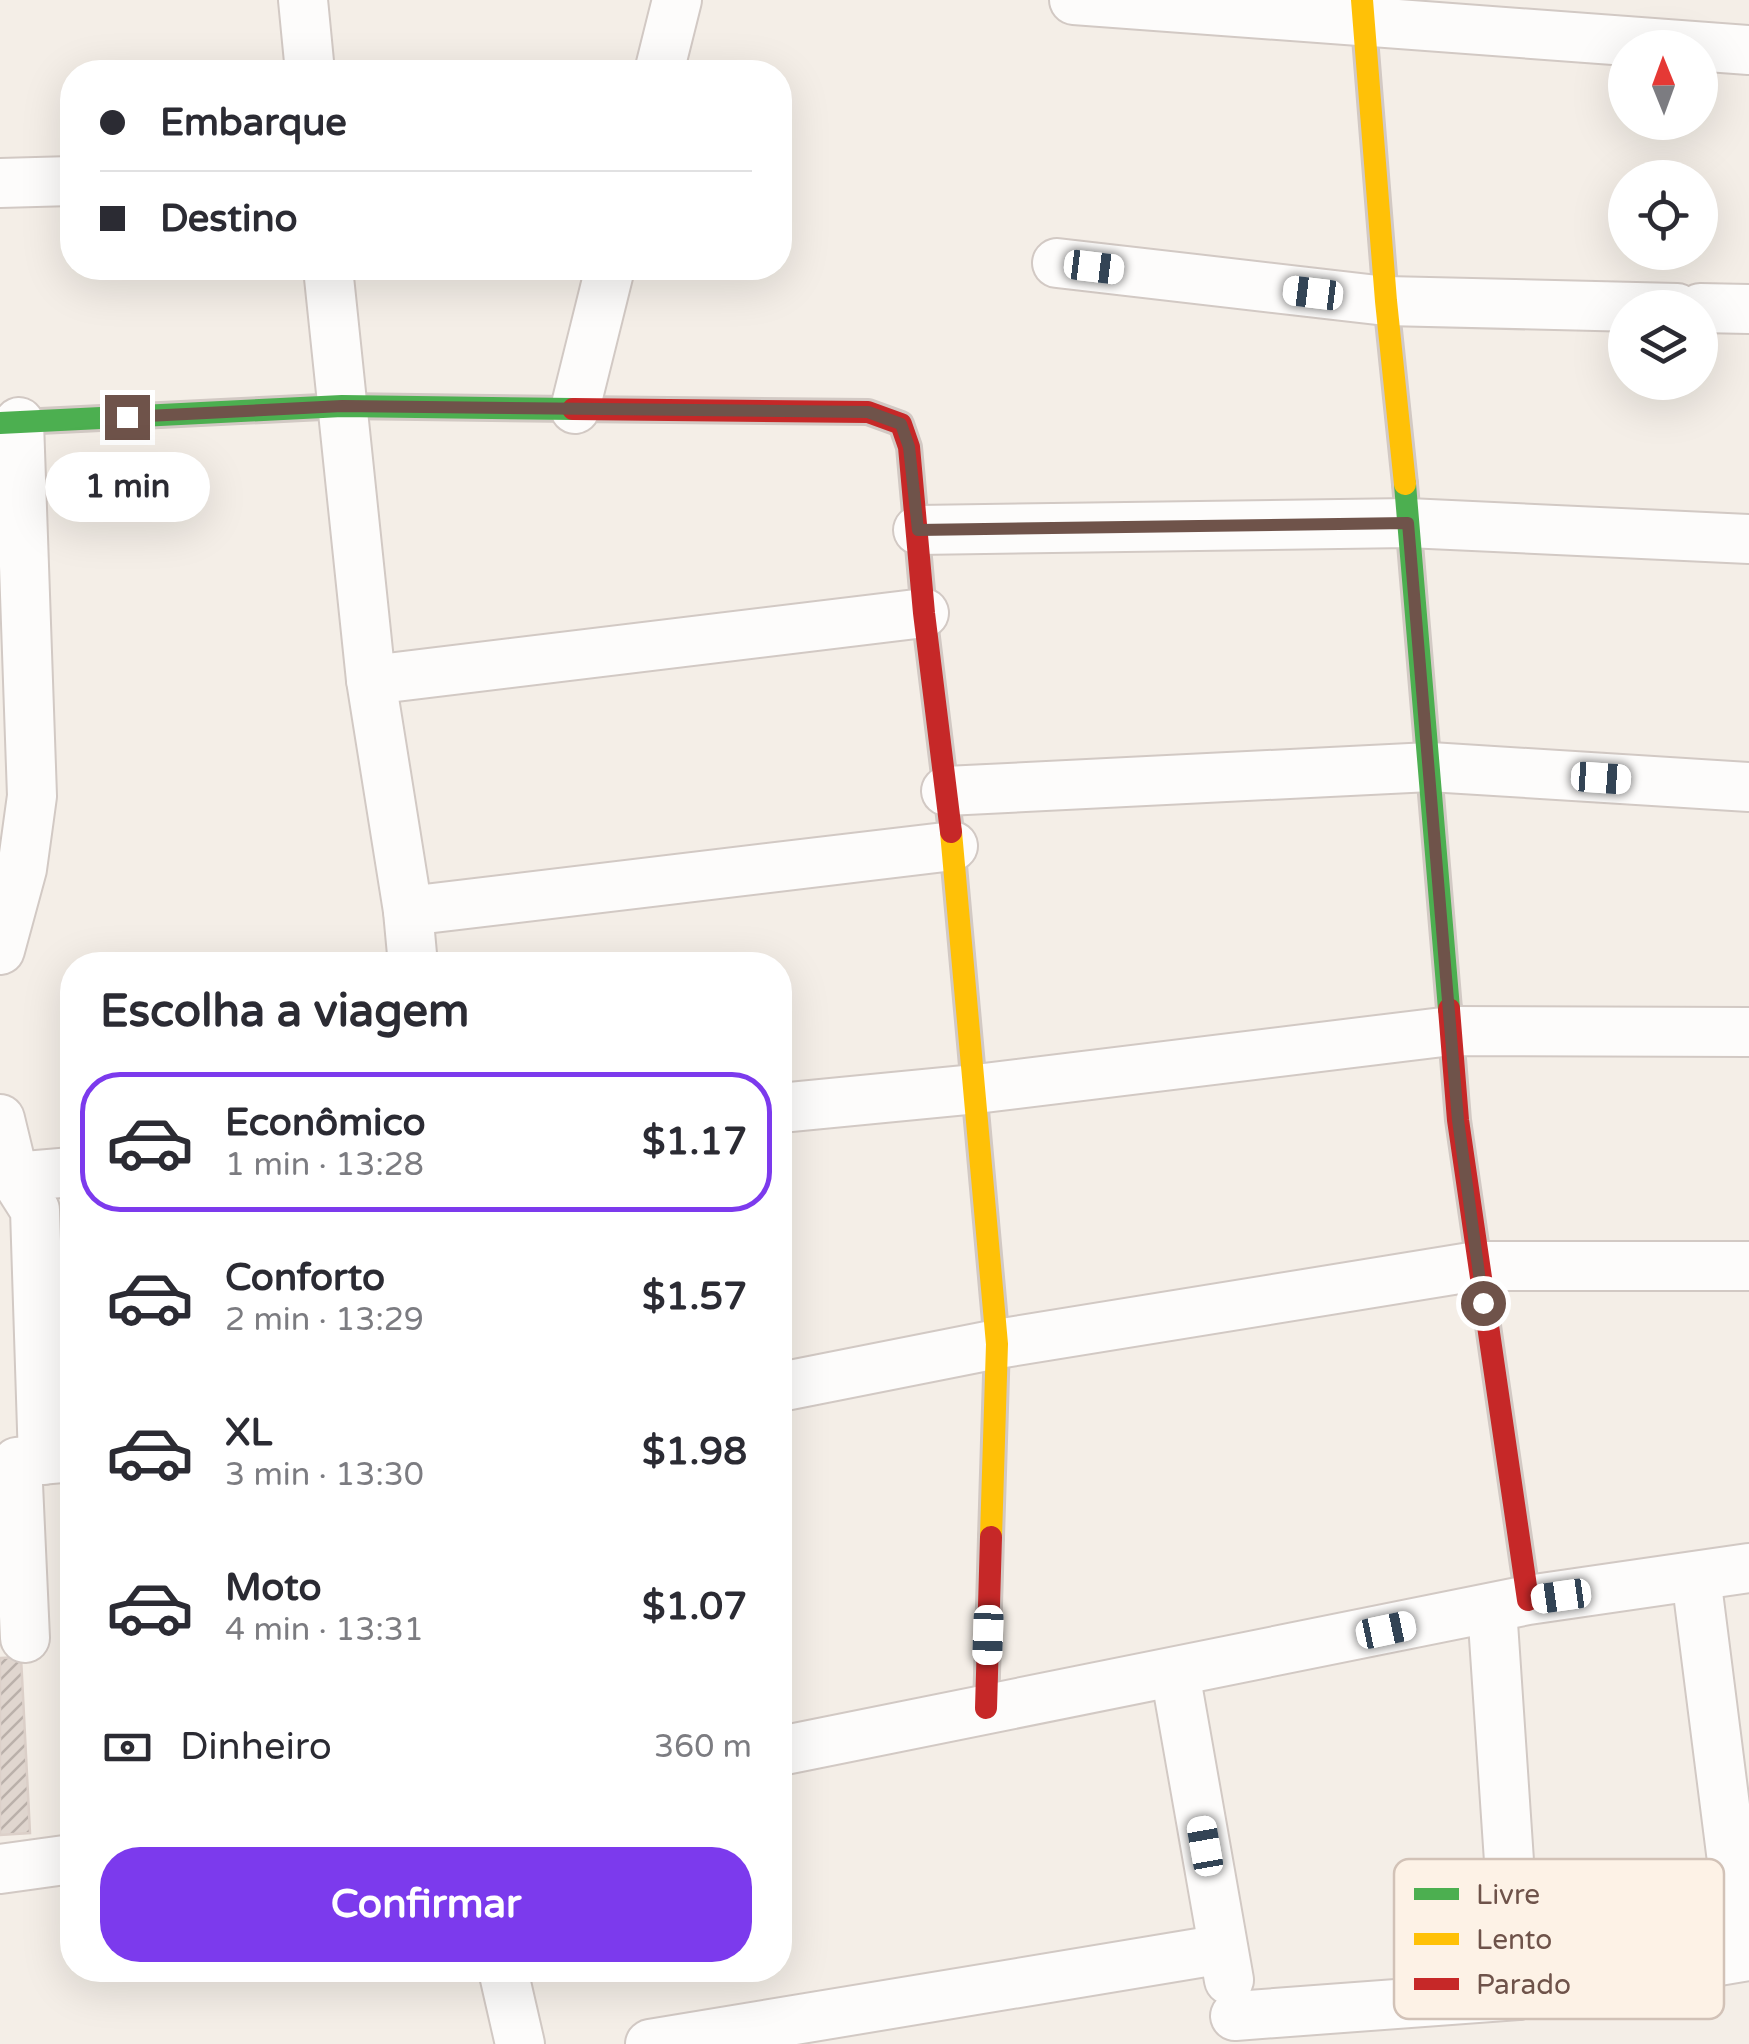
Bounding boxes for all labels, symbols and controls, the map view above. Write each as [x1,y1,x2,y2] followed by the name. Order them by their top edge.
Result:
[1608,30,1718,140] north arrow
[1608,30,1718,400] map controls
[160,100,347,146] text: Embarque
[1608,160,1718,270] button: locate
[160,196,298,242] text: Destino
[1062,248,1126,286] car
[1281,274,1345,312] car
[1608,290,1718,400] button: layers
[105,395,150,440] route end
[44,452,210,522] callout: 1 min
[85,468,170,506] text: 1 min
[1570,761,1632,795] car
[100,985,469,1039] text: Escolha a viagem
[105,1097,195,1187] icon: car
[225,1100,426,1146] text: Econômico
[642,1119,747,1165] text: $1.17
[225,1146,424,1184] text: 1 min · 13:28
[105,1252,195,1342] icon: car
[225,1255,385,1301] text: Conforto
[642,1274,747,1320] text: $1.57
[1461,1281,1506,1326] route start
[225,1301,424,1339] text: 2 min · 13:29
[105,1407,195,1497] icon: car
[225,1410,272,1456] text: XL
[642,1429,747,1475] text: $1.98
[225,1456,424,1494] text: 3 min · 13:30
[105,1562,195,1652] icon: car
[225,1565,321,1611] text: Moto
[1529,1577,1593,1615] car
[642,1584,747,1630] text: $1.07
[972,1604,1004,1666] car
[1354,1609,1418,1651] car
[225,1611,424,1649] text: 4 min · 13:31
[100,1720,155,1775] icon: cash
[180,1724,332,1770] text: Dinheiro
[654,1728,752,1766] text: 360 m
[1185,1814,1225,1878] car
[100,1847,752,1962] button: Confirmar
[1394,1859,1724,2019] legend
[1476,1878,1540,1912] text: Livre
[1476,1923,1552,1957] text: Lento
[1476,1968,1571,2002] text: Parado

